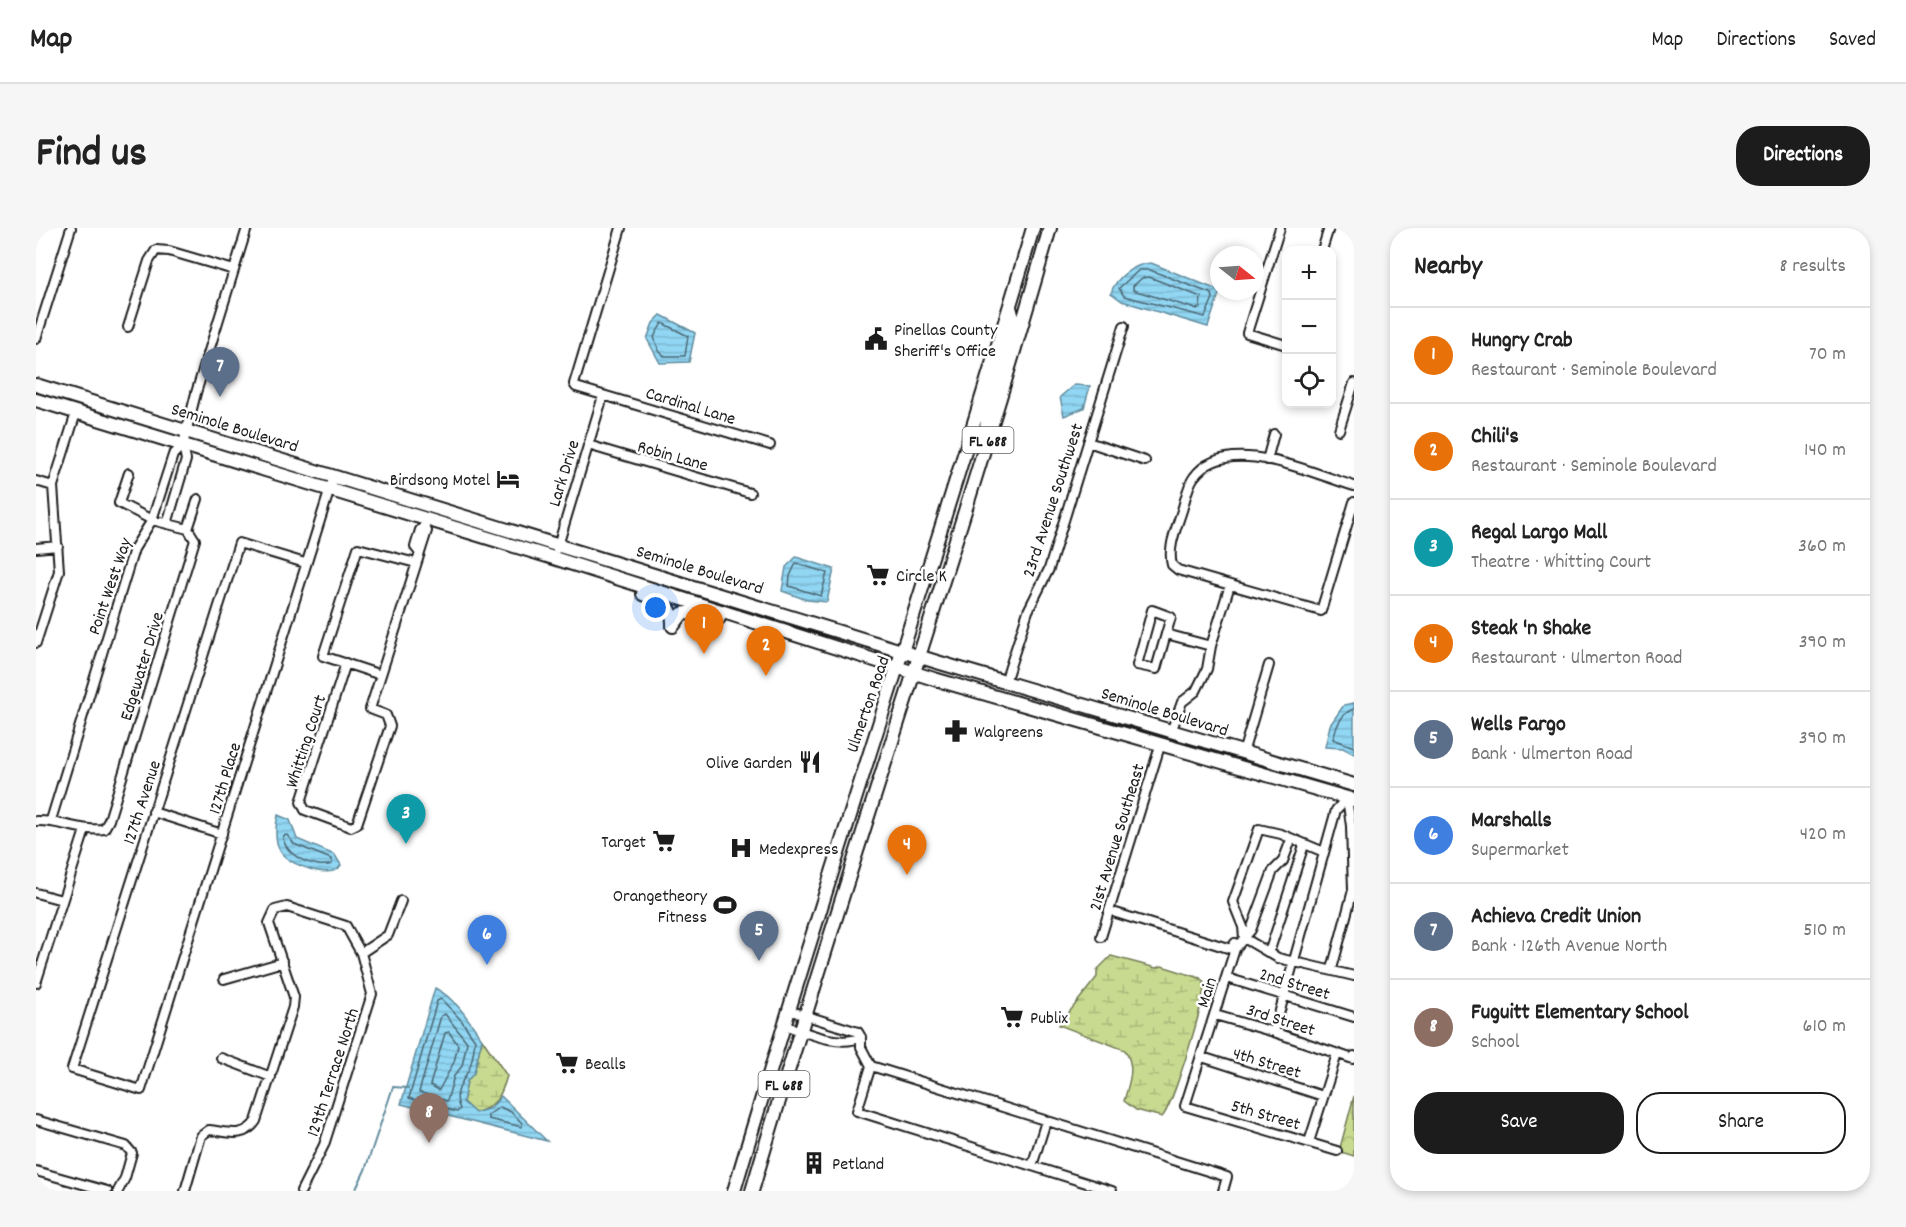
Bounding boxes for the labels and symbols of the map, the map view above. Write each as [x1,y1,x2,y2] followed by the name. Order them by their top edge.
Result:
[1210,246,1264,300] north arrow
[894,319,998,365] place label: Pinellas County Sheriff's Office
[863,326,889,352] public building icon: Pinellas County Sheriff's Office
[200,348,240,397] pin: 7
[642,382,738,433] street label: Cardinal Lane
[168,398,301,461] street label: Seminole Boulevard
[1018,420,1091,581] street label: 23rd Avenue Southwest
[962,427,1014,453] road number: FL 688
[634,435,711,479] street label: Robin Lane
[543,437,587,510] street label: Lark Drive
[495,466,521,492] hotel icon: Birdsong Motel
[390,469,491,494] place label: Birdsong Motel
[83,534,140,639] street label: Point West Way
[633,540,766,603] street label: Seminole Boulevard
[865,562,891,588] supermarket icon: Circle K
[896,565,947,590] place label: Circle K
[641,593,670,622] your location
[684,604,724,654] pin: 1
[115,609,172,724] street label: Edgewater Drive
[746,626,786,676] pin: 2
[841,653,898,756] street label: Ulmerton Road
[1098,682,1231,745] street label: Seminole Boulevard
[281,692,334,792] street label: Whitting Court
[943,718,969,744] pharmacy icon: Walgreens
[974,721,1043,746] place label: Walgreens
[204,740,249,818] street label: 127th Place
[797,749,823,775] restaurant icon: Olive Garden
[706,752,792,777] place label: Olive Garden
[118,757,169,848] street label: 127th Avenue
[1084,761,1153,914] street label: 21st Avenue Southeast
[386,794,425,844] pin: 3
[888,826,926,875] pin: 4
[651,828,677,854] supermarket icon: Target
[601,831,646,856] place label: Target
[728,835,754,861] hospital icon: Medexpress
[759,838,839,863] place label: Medexpress
[613,885,708,931] place label: Orangetheory Fitness
[712,892,738,918] sports icon: Orangetheory Fitness
[740,912,778,961] pin: 5
[468,916,506,965] pin: 6
[1256,963,1333,1008] street label: 2nd Street
[1192,974,1225,1011] street label: Main
[1243,999,1318,1044] street label: 3rd Street
[999,1004,1025,1030] supermarket icon: Publix
[302,1005,367,1140] street label: 129th Terrace North
[1030,1007,1068,1032] place label: Publix
[1229,1042,1304,1087] street label: 4th Street
[554,1050,580,1076] supermarket icon: Bealls
[585,1053,626,1078] place label: Bealls
[758,1071,810,1097] road number: FL 688
[410,1094,448,1143] pin: 8
[1228,1095,1303,1138] street label: 5th Street
[801,1150,827,1176] building icon: Petland
[832,1153,884,1178] place label: Petland

